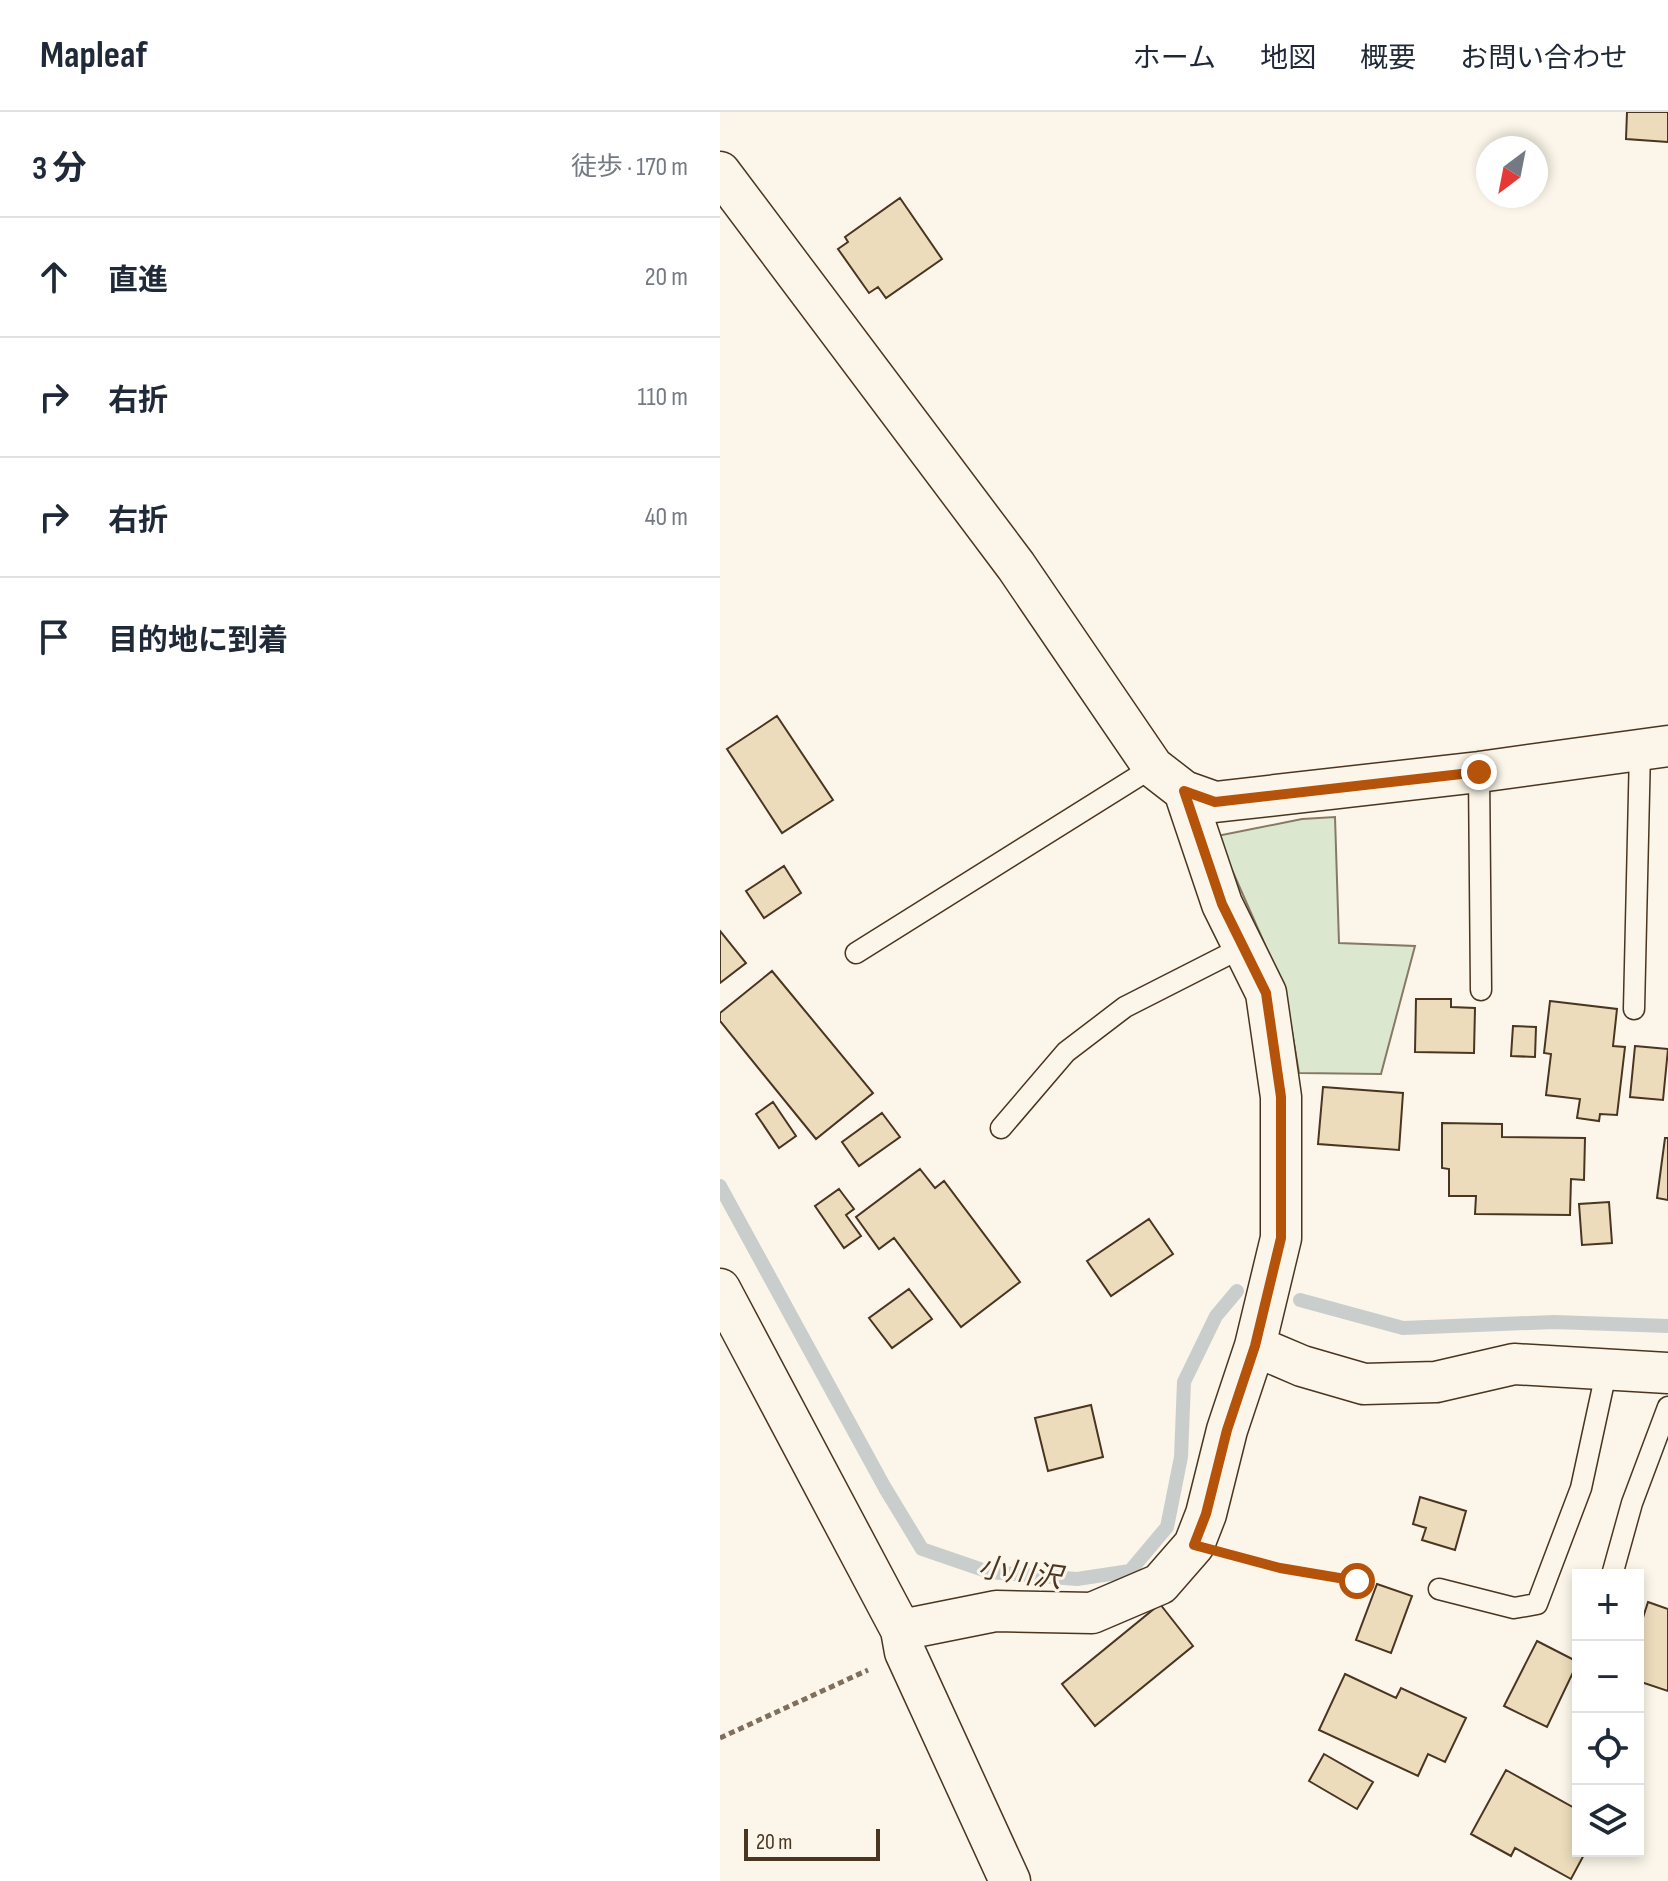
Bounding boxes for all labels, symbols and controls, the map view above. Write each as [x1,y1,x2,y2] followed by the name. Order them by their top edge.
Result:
[40,33,147,78] text: Mapleaf
[1133,42,1216,75] text: ホーム
[1260,42,1316,75] text: 地図
[1360,42,1416,75] text: 概要
[1460,42,1628,75] text: お問い合わせ
[1476,136,1548,208] north arrow
[32,148,87,189] text: 3 分
[571,152,688,183] text: 徒歩 · 170 m
[32,255,76,299] icon: ahead
[645,262,688,293] text: 20 m
[108,263,168,299] text: 直進
[32,375,76,419] icon: right
[637,382,688,413] text: 110 m
[108,383,168,419] text: 右折
[32,495,76,539] icon: right
[645,502,688,533] text: 40 m
[108,503,168,539] text: 右折
[32,615,76,659] icon: arrive
[108,623,288,659] text: 目的地に到着
[1461,754,1497,790] route end
[976,1551,1068,1596] water label: 小川沢
[1339,1563,1375,1599] route start
[1572,1569,1644,1857] map controls
[1572,1569,1644,1641] button: +
[1572,1641,1644,1713] button: −
[1572,1713,1644,1785] button: locate
[1572,1785,1644,1857] button: layers
[744,1825,880,1861] scale bar
[756,1829,793,1856] text: 20 m

